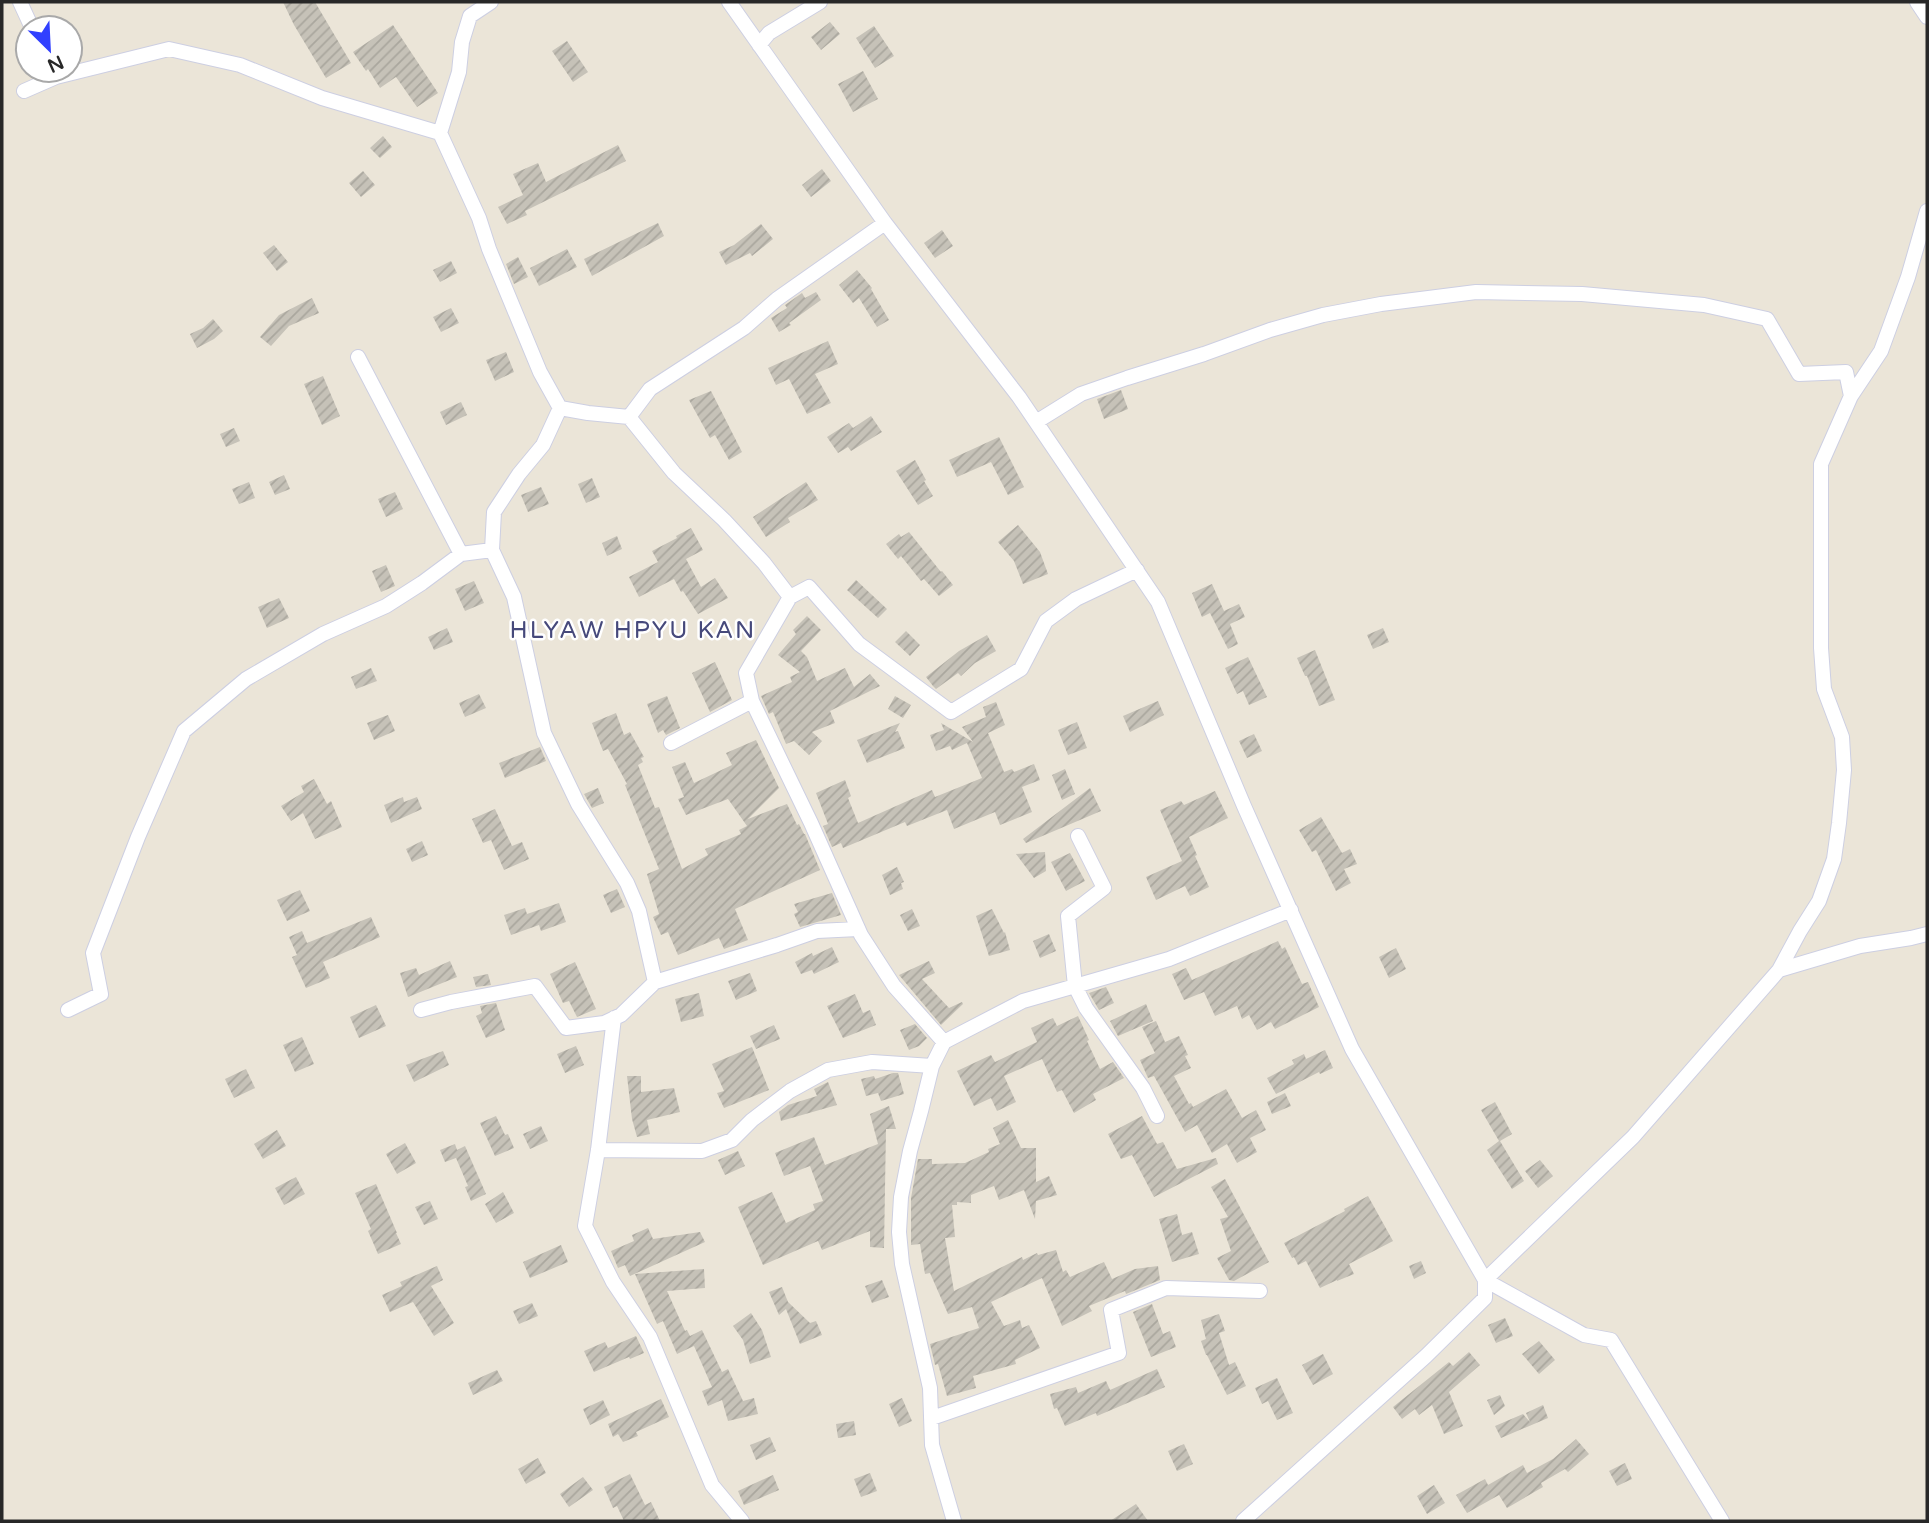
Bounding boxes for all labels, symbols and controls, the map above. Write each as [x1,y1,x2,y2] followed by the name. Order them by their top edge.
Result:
[14,14,84,84] north arrow
[44,50,67,77] text: N
[510,616,756,645] district label: HLYAW HPYU KAN

